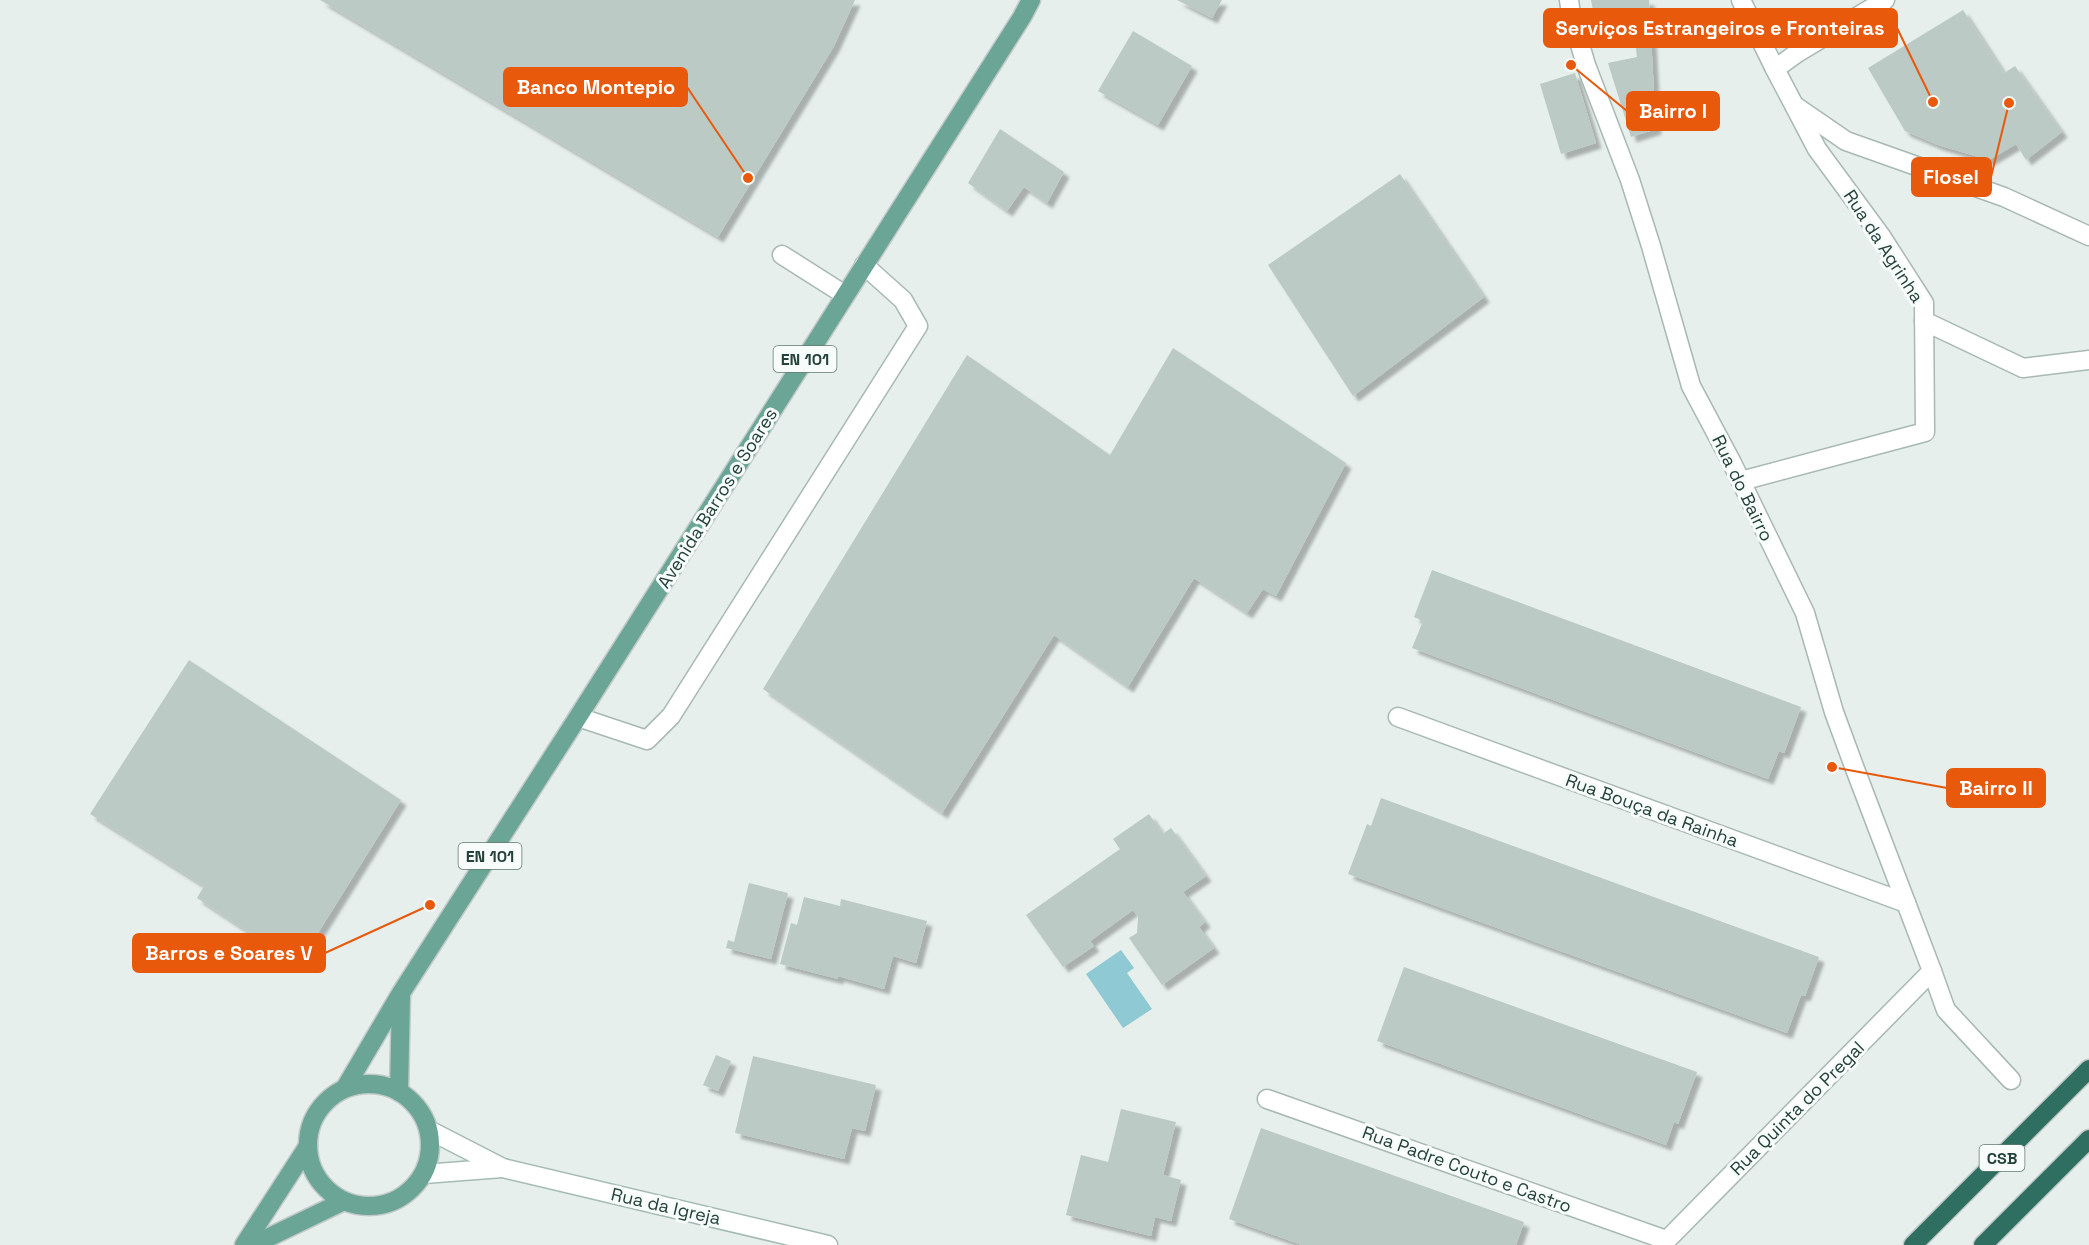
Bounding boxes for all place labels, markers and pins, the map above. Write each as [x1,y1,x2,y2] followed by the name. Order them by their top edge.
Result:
[1544,9,1897,47] callout: Serviços Estrangeiros e Fronteiras
[504,68,687,106] callout: Banco Montepio
[1627,92,1719,130] callout: Bairro I
[1912,158,1991,196] callout: Flosel
[1947,769,2045,807] callout: Bairro II
[133,934,325,972] callout: Barros e Soares V

